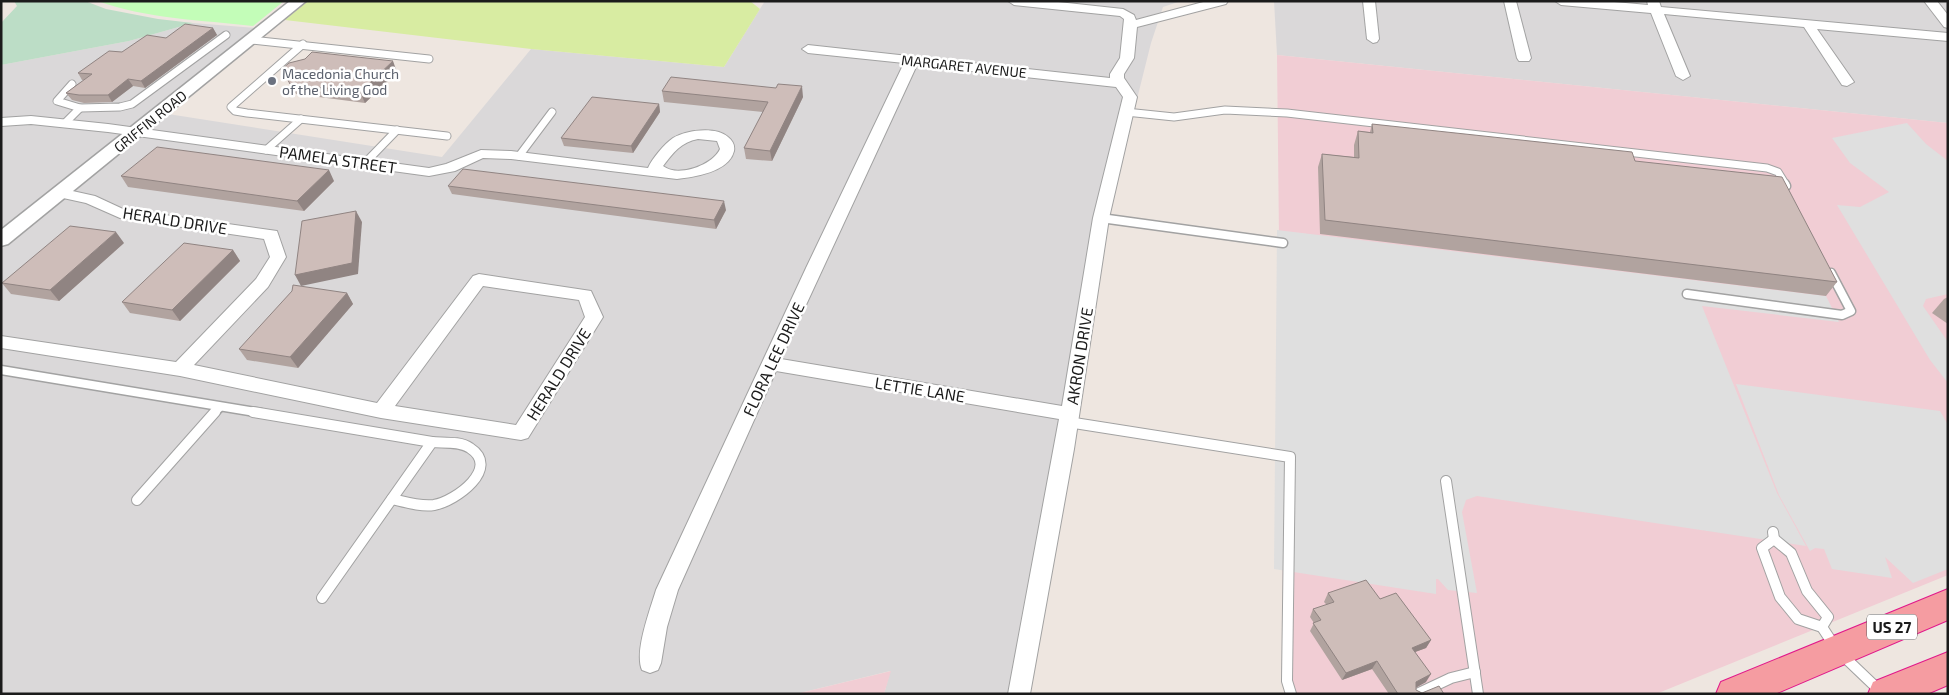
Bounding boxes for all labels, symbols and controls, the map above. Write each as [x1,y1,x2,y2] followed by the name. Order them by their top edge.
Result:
[901,51,1028,81] street label: MARGARET AVENUE
[282,65,399,98] place label: Macedonia Church of the Living God
[266,75,278,87] marker: Macedonia Church of the Living God
[110,86,190,156] street label: GRIFFIN ROAD
[278,141,398,177] street label: PAMELA STREET
[122,202,229,238] street label: HERALD DRIVE
[738,299,808,419] street label: FLORA LEE DRIVE
[1062,306,1096,406] street label: AKRON DRIVE
[522,324,594,424] street label: HERALD DRIVE
[874,373,966,405] street label: LETTIE LANE
[1867,614,1917,640] road number: US 27

